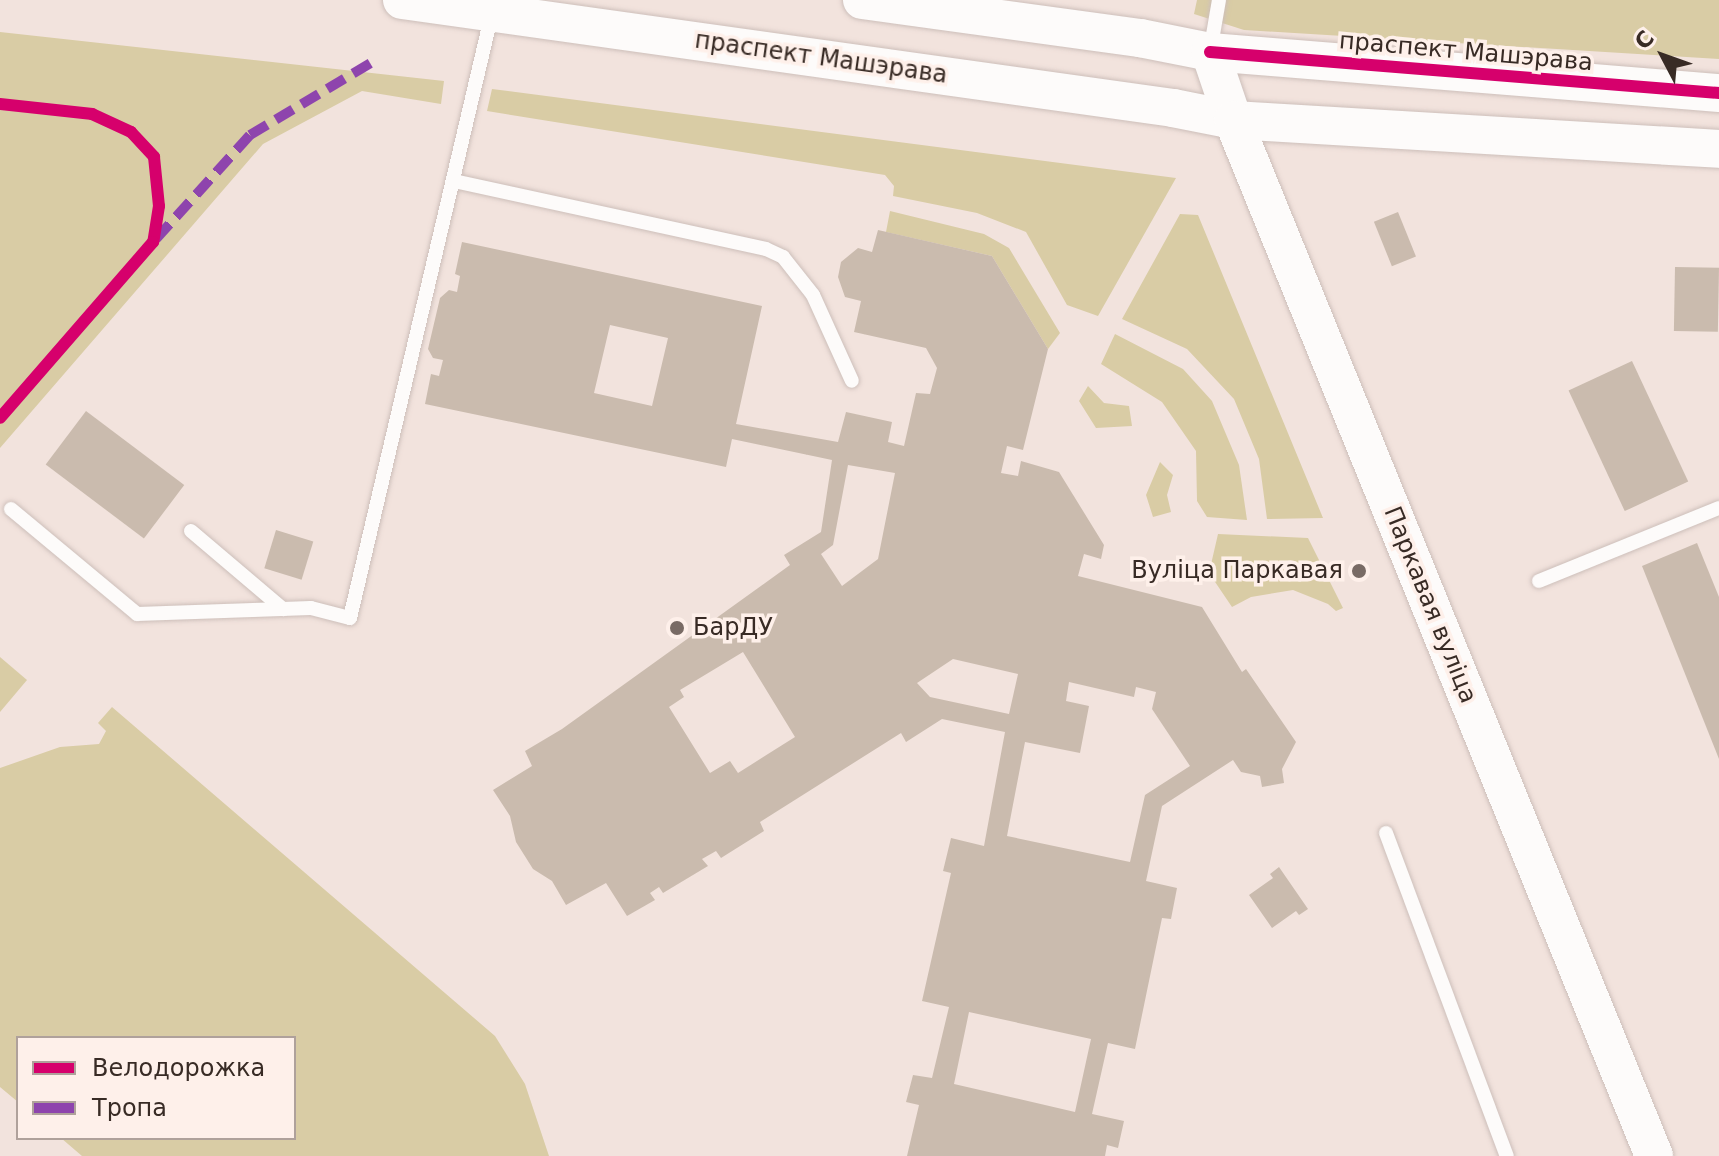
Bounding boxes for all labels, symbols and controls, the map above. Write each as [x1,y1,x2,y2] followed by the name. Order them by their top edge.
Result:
[1623,16,1703,96] north arrow
[693,26,949,90] street label: праспект Машэрава
[1630,26,1659,54] text: С
[1338,27,1594,77] street label: праспект Машэрава
[1377,502,1483,708] street label: Паркавая вуліца
[1131,557,1343,585] place label: Вуліца Паркавая
[1350,562,1368,580] marker: Вуліца Паркавая
[693,614,773,642] place label: БарДУ
[668,619,686,637] marker: БарДУ
[16,1036,296,1140] legend
[92,1054,265,1082] text: Велодорожка
[92,1094,167,1122] text: Тропа

